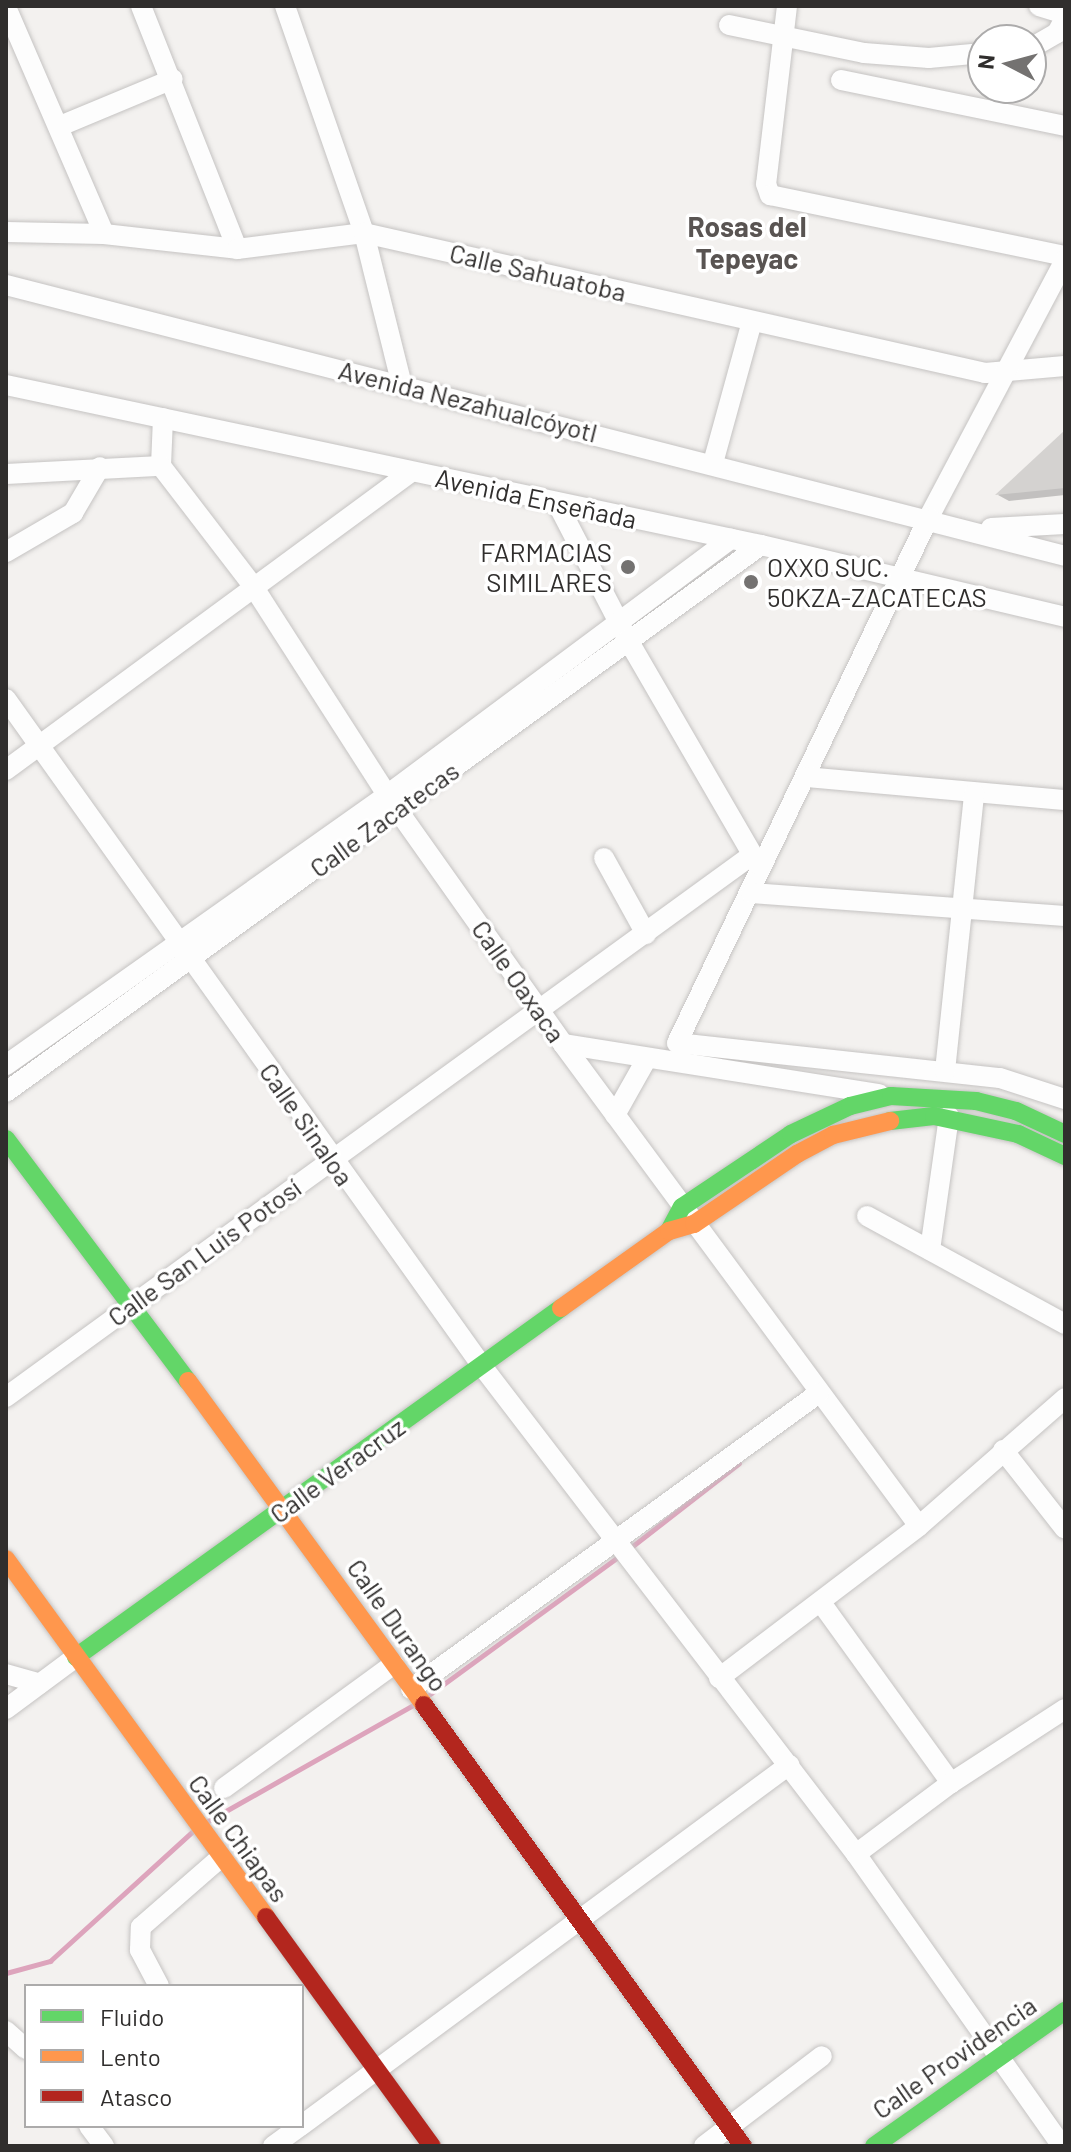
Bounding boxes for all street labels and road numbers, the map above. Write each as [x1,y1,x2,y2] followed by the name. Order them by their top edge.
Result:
[447,237,629,307] street label: Calle Sahuatoba
[335,354,601,448] street label: Avenida Nezahualcóyotl
[432,461,640,535] street label: Avenida Enseñada
[303,755,465,883] street label: Calle Zacatecas
[466,914,572,1048] street label: Calle Oaxaca
[253,1057,361,1191] street label: Calle Sinaloa
[101,1172,307,1332] street label: Calle San Luis Potosí
[264,1411,410,1529] street label: Calle Veracruz
[341,1553,455,1697] street label: Calle Durango
[182,1768,296,1908] street label: Calle Chiapas
[866,1989,1042,2125] street label: Calle Providencia

